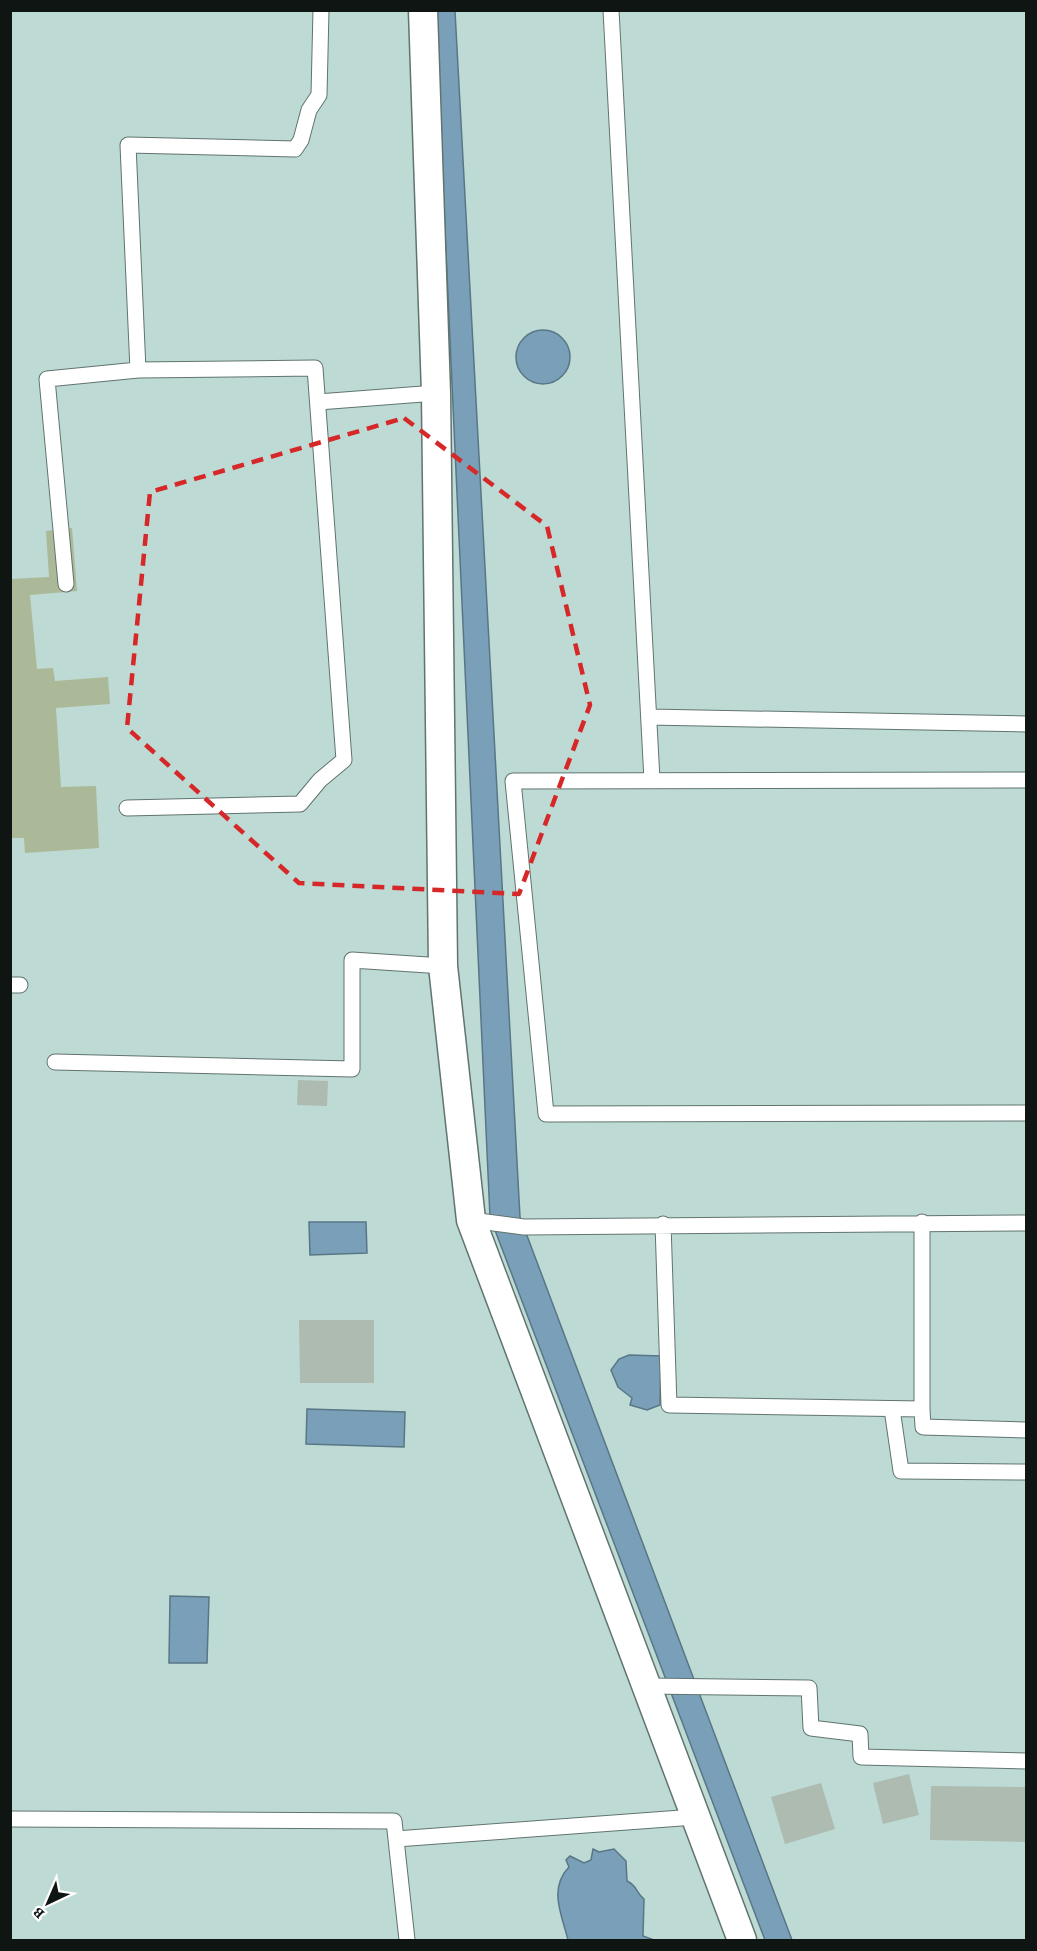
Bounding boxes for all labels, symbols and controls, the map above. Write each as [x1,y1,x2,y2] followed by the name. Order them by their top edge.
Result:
[18,1873,78,1933] north arrow
[29,1904,47,1923] text: B

